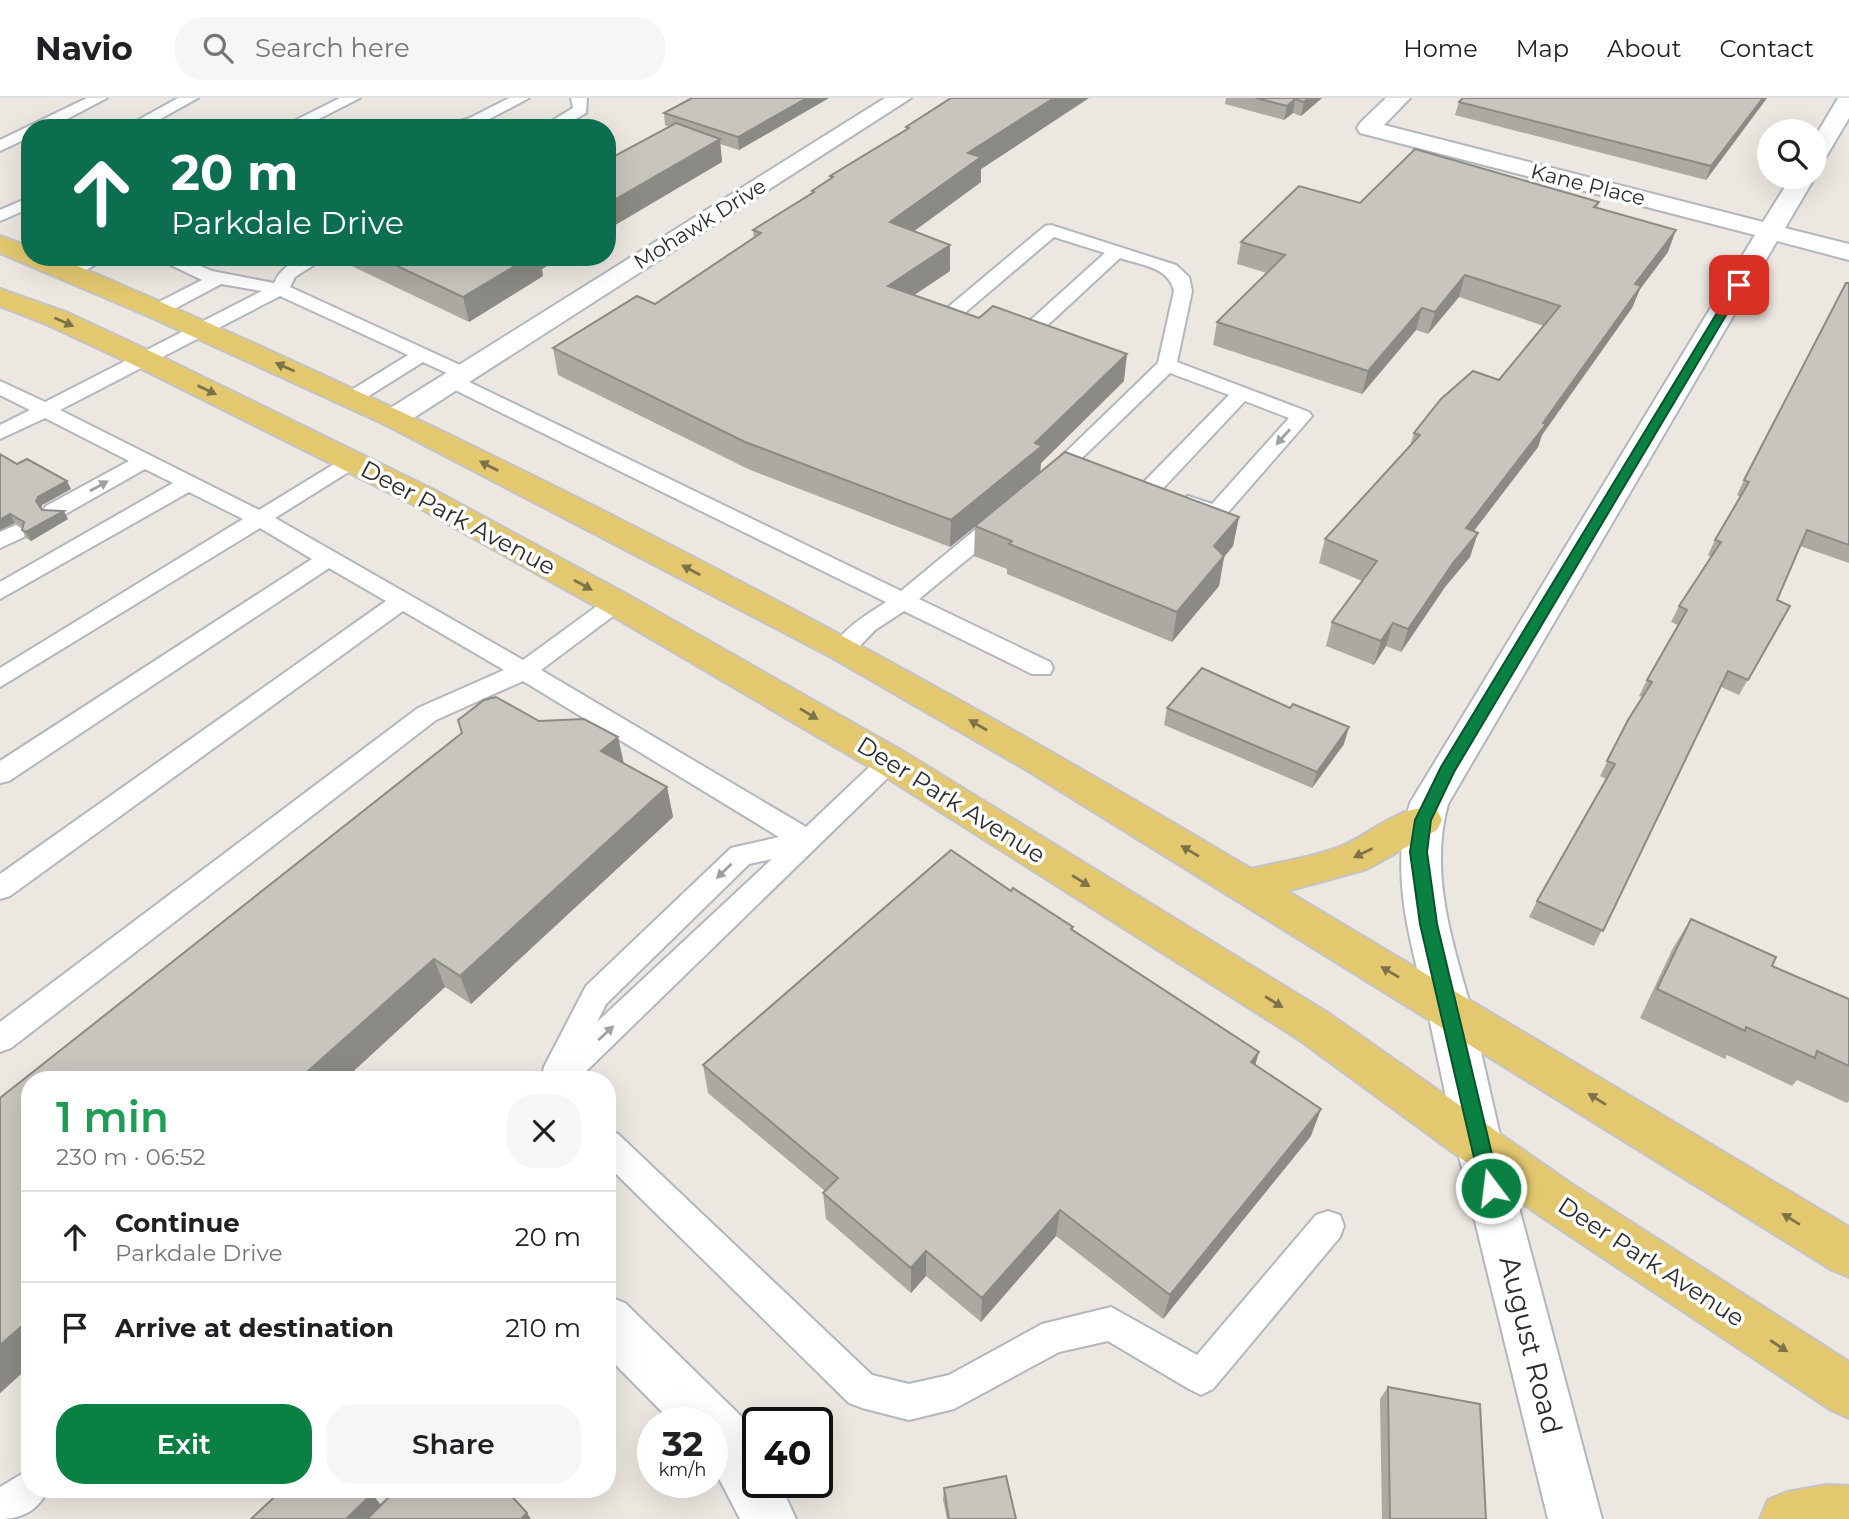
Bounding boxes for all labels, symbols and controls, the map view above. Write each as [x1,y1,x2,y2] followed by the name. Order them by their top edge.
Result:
[175,17,665,80] search box
[35,28,133,68] text: Navio
[199,29,237,67] icon: search
[255,32,410,64] text: Search here
[1403,34,1478,63] text: Home
[1516,34,1569,63] text: Map
[1607,34,1681,63] text: About
[1719,34,1814,63] text: Contact
[1757,119,1827,189] map controls
[1757,119,1827,189] button: search
[171,143,298,202] text: 20 m
[56,147,147,238] icon: ahead
[1528,158,1648,211] street label: Kane Place
[629,173,770,274] street label: Mohawk Drive
[171,203,404,242] text: Parkdale Drive
[1709,255,1769,315] pin
[1720,266,1758,304] icon: arrive
[54,316,74,328] one-way arrow
[274,361,295,372] one-way arrow
[197,385,217,396] one-way arrow
[1276,428,1292,445] one-way arrow
[356,454,561,581] street label: Deer Park Avenue
[479,460,499,471] one-way arrow
[89,480,108,492] one-way arrow
[681,565,701,577] one-way arrow
[573,579,593,591] one-way arrow
[799,707,818,720] one-way arrow
[969,719,988,731] one-way arrow
[852,730,1051,869] street label: Deer Park Avenue
[1181,844,1200,857] one-way arrow
[1353,847,1373,859] one-way arrow
[716,863,733,879] one-way arrow
[1072,874,1091,887] one-way arrow
[1381,966,1400,979] one-way arrow
[1264,995,1284,1008] one-way arrow
[597,1024,614,1041] one-way arrow
[56,1091,169,1143] text: 1 min
[1587,1093,1607,1106] one-way arrow
[507,1094,581,1168] button: close
[56,1143,206,1171] text: 230 m · 06:52
[1454,1151,1528,1225] position arrow
[1553,1190,1750,1333] street label: Deer Park Avenue
[115,1207,240,1239] text: Continue
[1781,1212,1800,1225] one-way arrow
[56,1218,94,1256] icon: ahead
[515,1221,581,1253] text: 20 m
[115,1239,283,1267] text: Parkdale Drive
[1492,1252,1570,1438] street label: August Road
[56,1309,94,1347] icon: arrive
[115,1312,394,1344] text: Arrive at destination
[505,1312,581,1344] text: 210 m
[1770,1339,1789,1352] one-way arrow
[56,1404,312,1484] button: Exit
[326,1404,581,1484] button: Share
[742,1407,833,1498] speed limit sign: 40
[662,1422,703,1465] text: 32
[658,1459,707,1481] text: km/h

